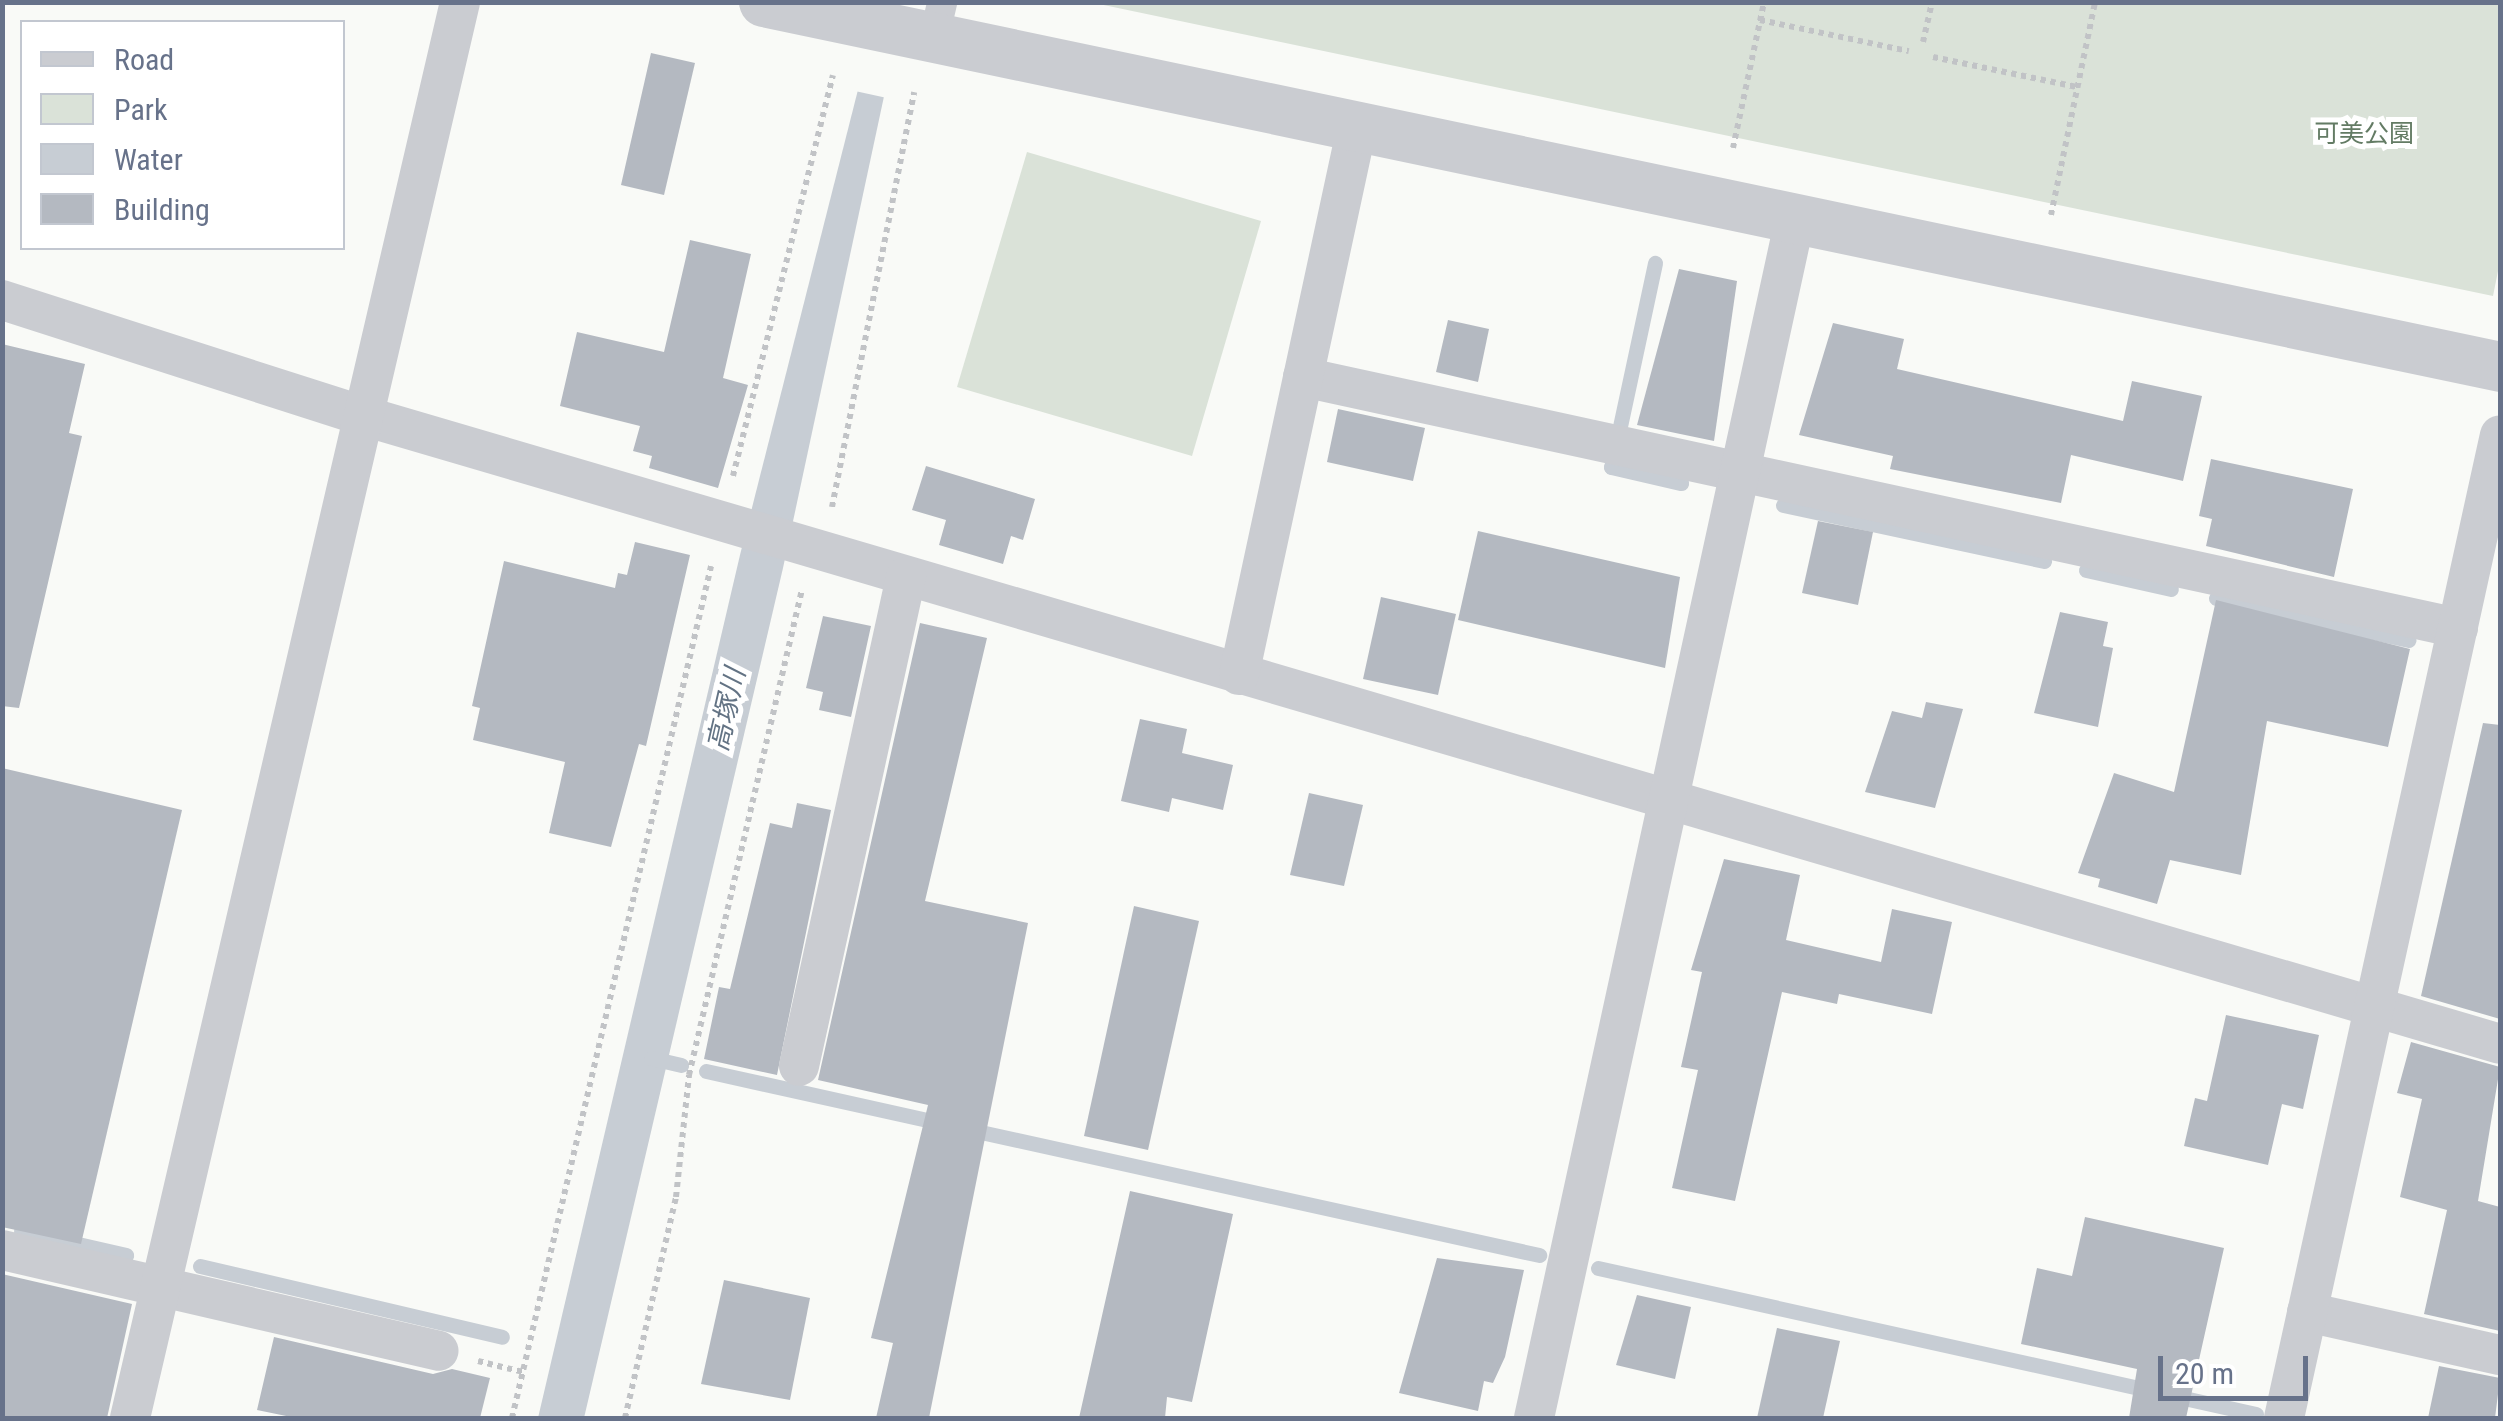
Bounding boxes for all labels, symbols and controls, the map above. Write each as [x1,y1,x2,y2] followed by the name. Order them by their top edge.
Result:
[20,20,345,250] legend
[114,42,174,77] text: Road
[114,92,168,127] text: Park
[2314,119,2414,149] park label: 可美公園
[114,142,183,177] text: Water
[114,192,210,227] text: Building
[701,665,753,755] water label: 高塚川
[2163,1336,2313,1398] scale bar
[2175,1356,2234,1391] text: 20 m

